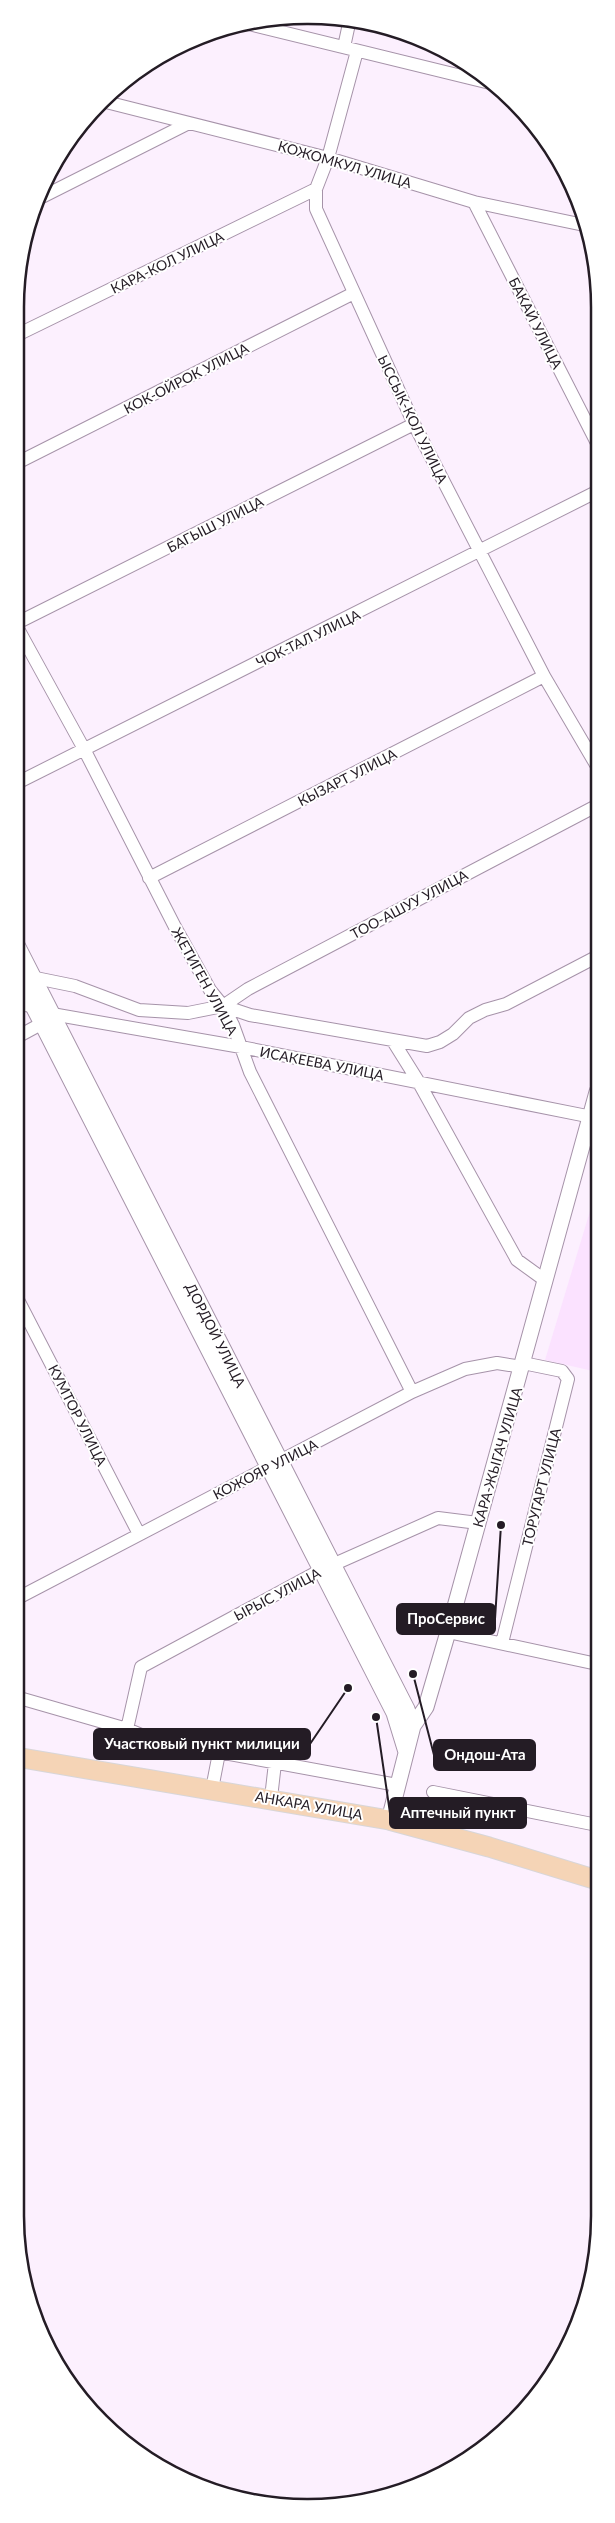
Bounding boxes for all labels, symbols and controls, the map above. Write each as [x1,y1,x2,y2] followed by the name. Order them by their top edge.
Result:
[276,137,414,191] street label: КОЖОМКУЛ УЛИЦА
[108,227,227,297] street label: КАРА-КОЛ УЛИЦА
[506,274,567,372] street label: БАКАЙ УЛИЦА
[121,339,252,417] street label: КОК-ОЙРОК УЛИЦА
[375,352,452,486] street label: ЫССЫК-КОЛ УЛИЦА
[164,492,267,556] street label: БАГЫШ УЛИЦА
[253,605,363,671] street label: ЧОК-ТАЛ УЛИЦА
[295,744,400,809] street label: КЫЗАРТ УЛИЦА
[348,866,471,942] street label: ТОО-АШУУ УЛИЦА
[168,924,242,1038] street label: ЖЕТИГЕН УЛИЦА
[258,1043,386,1083] street label: ИСАКЕЕВА УЛИЦА
[182,1280,250,1390] street label: ДОРДОЙ УЛИЦА
[45,1362,111,1469] street label: КУМТОР УЛИЦА
[469,1384,525,1529] street label: КАРА-ЖЫГАЧ УЛИЦА
[518,1426,564,1548] street label: ТОРУГАРТ УЛИЦА
[210,1435,321,1503] street label: КОЖОЯР УЛИЦА
[231,1564,324,1624] street label: ЫРЫС УЛИЦА
[397,1604,495,1634] callout: ПроСервис
[407,1609,485,1627] text: ПроСервис
[94,1729,310,1759] callout: Участковый пункт милиции
[103,1734,300,1752] text: Участковый пункт милиции
[434,1740,535,1770] callout: Ондош-Ата
[444,1745,526,1763] text: Ондош-Ата
[254,1787,365,1823] street label: АНКАРА УЛИЦА
[390,1798,526,1828] callout: Аптечный пункт
[399,1803,516,1821] text: Аптечный пункт

